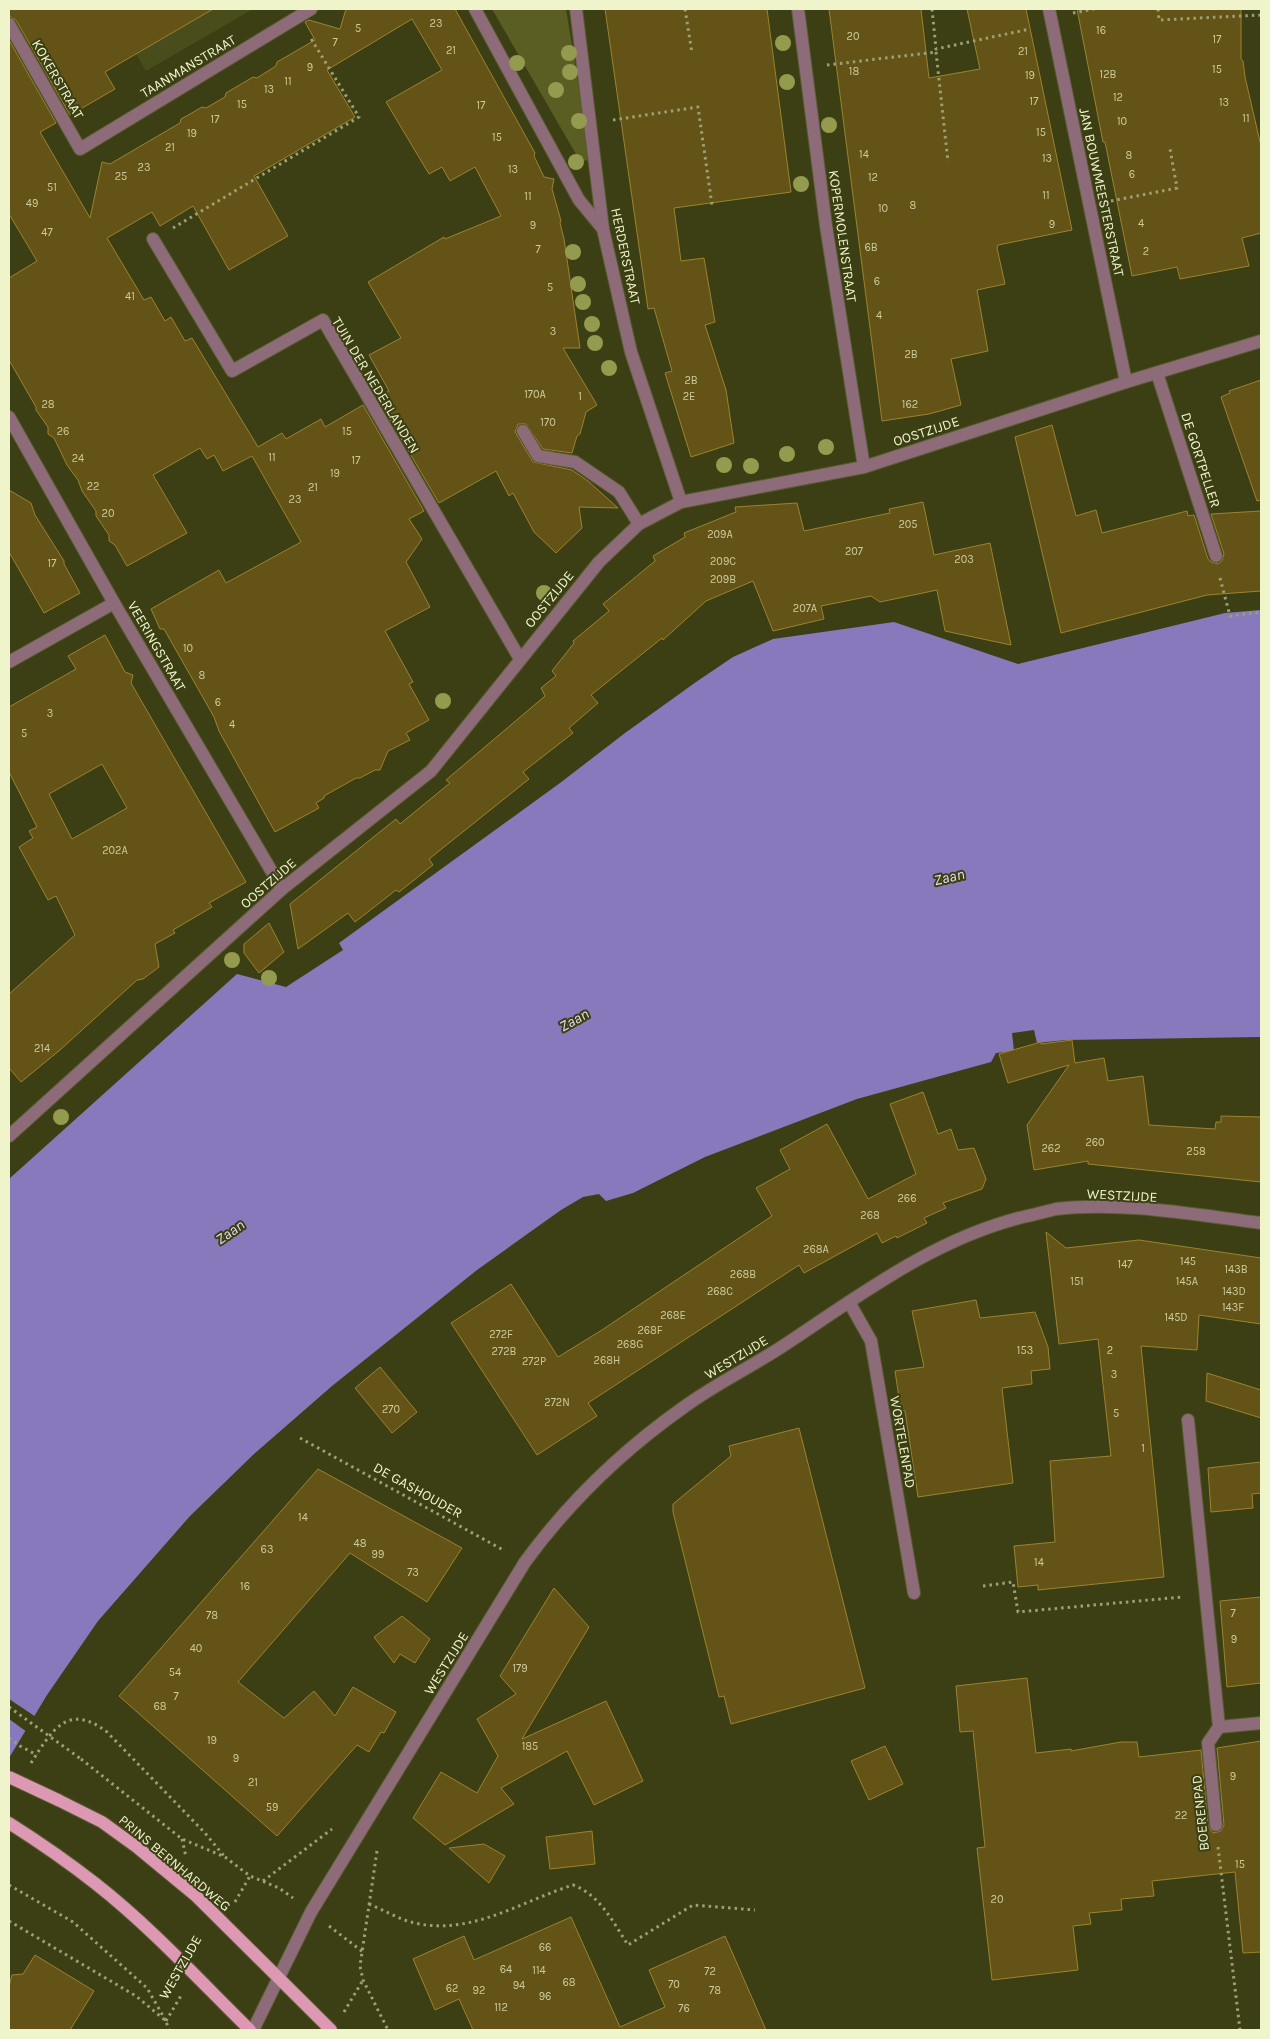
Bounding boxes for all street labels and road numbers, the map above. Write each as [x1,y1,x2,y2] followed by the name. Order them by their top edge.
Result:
[138,31,239,102] street label: TAANMANSTRAAT
[28,36,87,122] street label: KOKERSTRAAT
[1075,106,1128,278] street label: JAN BOUWMEESTERSTRAAT
[825,169,860,303] street label: KOPERMOLENSTRAAT
[607,206,644,306] street label: HERDERSTRAAT
[328,314,423,456] street label: TUIN DER NEDERLANDEN
[1177,410,1224,510] street label: DE GORTPELLER
[891,413,961,450] street label: OOSTZIJDE
[521,567,578,631] street label: OOSTZIJDE
[124,598,189,694] street label: VEERINGSTRAAT
[237,854,300,912] street label: OOSTZIJDE
[1086,1185,1158,1206] street label: WESTZIJDE
[702,1332,771,1383] street label: WESTZIJDE
[886,1395,919,1490] street label: WORTELENPAD
[370,1459,465,1522] street label: DE GASHOUDER
[420,1629,472,1698] street label: WESTZIJDE
[1188,1774,1213,1852] street label: BOERENPAD
[115,1812,234,1915] street label: PRINS BERNHARDWEG
[155,1932,205,2002] street label: WESTZIJDE

